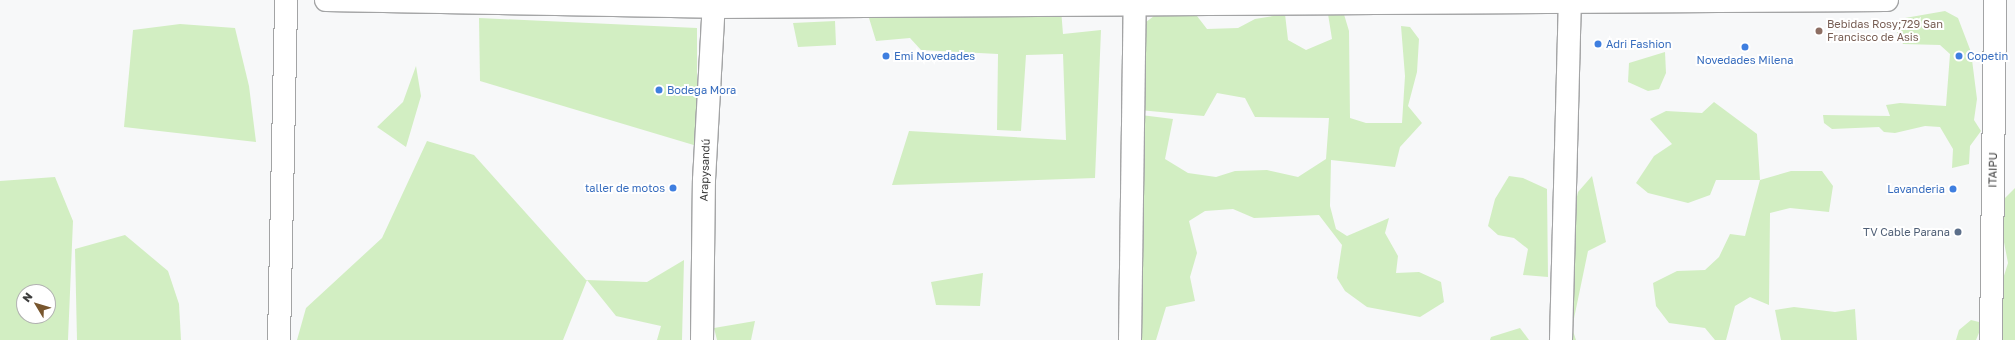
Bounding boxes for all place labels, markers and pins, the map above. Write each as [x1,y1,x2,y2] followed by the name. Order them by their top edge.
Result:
[1827,18,1943,44] place label: Bebidas Rosy;729 San Francisco de Asis
[1814,26,1824,36] marker: Bebidas Rosy;729 San Francisco de Asis
[1606,37,1671,51] place label: Adri Fashion
[1593,39,1603,49] marker: Adri Fashion
[1740,42,1750,52] marker: Novedades Milena
[894,49,975,63] place label: Emi Novedades
[1967,49,2008,63] place label: Copetin
[881,51,891,61] marker: Emi Novedades
[1954,51,1964,61] marker: Copetin
[1697,53,1793,67] place label: Novedades Milena
[667,83,736,97] place label: Bodega Mora
[654,85,664,95] marker: Bodega Mora
[585,181,665,195] place label: taller de motos
[1887,182,1945,196] place label: Lavanderia
[668,183,678,193] marker: taller de motos
[1948,184,1958,194] marker: Lavanderia
[1863,225,1950,239] place label: TV Cable Parana
[1953,227,1963,237] marker: TV Cable Parana

